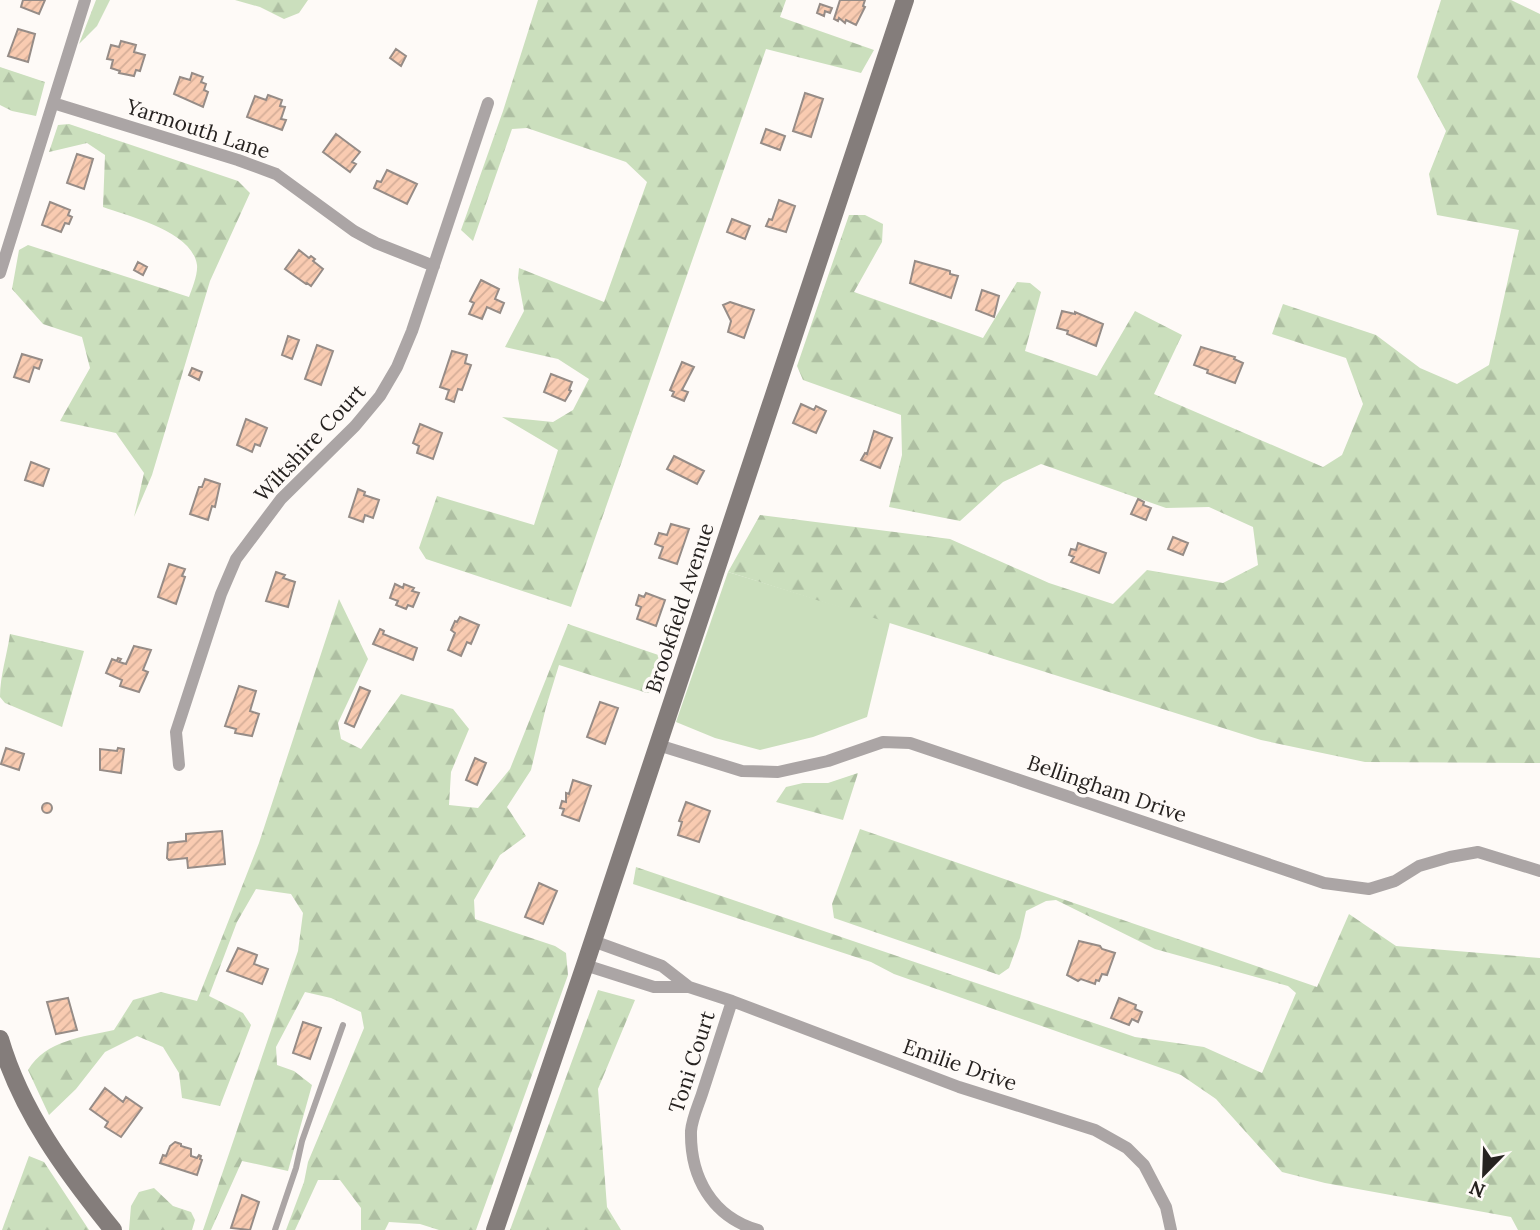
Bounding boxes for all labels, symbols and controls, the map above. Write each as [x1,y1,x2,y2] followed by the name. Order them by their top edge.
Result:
[122,92,273,164] street label: Yarmouth Lane
[248,378,372,507] street label: Wiltshire Court
[639,519,720,696] street label: Brookfield Avenue
[1024,749,1190,828] street label: Bellingham Drive
[662,1007,721,1116] street label: Toni Court
[900,1032,1021,1097] street label: Emilie Drive
[1449,1139,1519,1209] north arrow
[1466,1176,1489,1204] text: N

